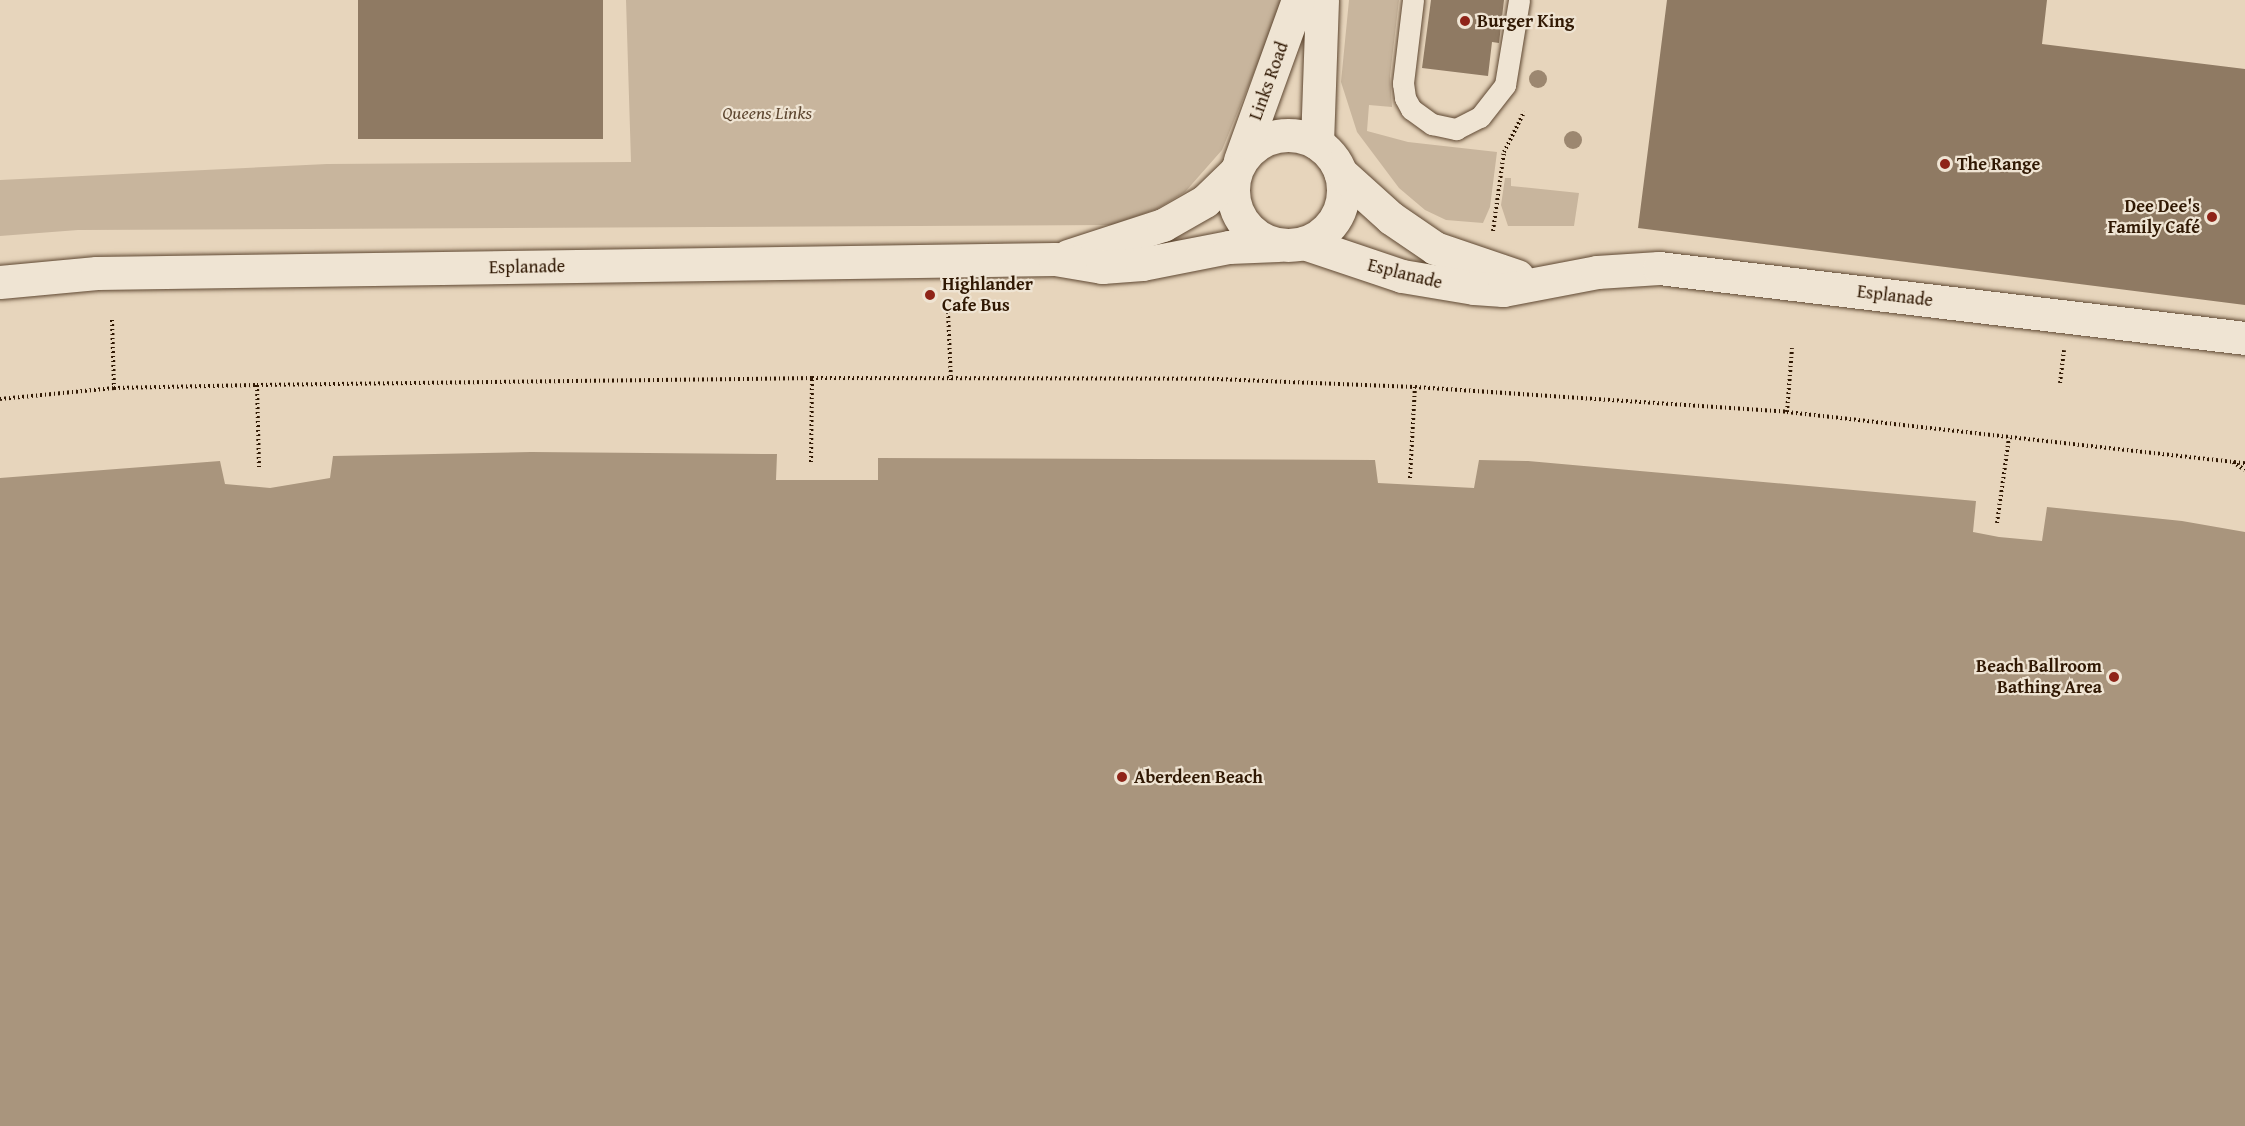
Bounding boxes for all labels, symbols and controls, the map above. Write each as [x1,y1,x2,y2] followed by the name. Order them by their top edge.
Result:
[1477,10,1574,32] place label: Burger King
[1458,14,1472,28] marker: Burger King
[1245,39,1293,123] street label: Links Road
[722,102,812,124] park label: Queens Links
[1957,153,2040,175] place label: The Range
[1938,157,1952,171] marker: The Range
[2108,196,2200,238] place label: Dee Dee's Family Café
[2205,210,2219,224] marker: Dee Dee's Family Café
[1365,254,1445,294] street label: Esplanade
[489,256,565,278] street label: Esplanade
[942,274,1033,316] place label: Highlander Cafe Bus
[1856,281,1934,311] street label: Esplanade
[923,288,937,302] marker: Highlander Cafe Bus
[1976,656,2102,698] place label: Beach Ballroom Bathing Area
[2107,670,2121,684] marker: Beach Ballroom Bathing Area
[1134,766,1263,788] place label: Aberdeen Beach
[1115,770,1129,784] marker: Aberdeen Beach

